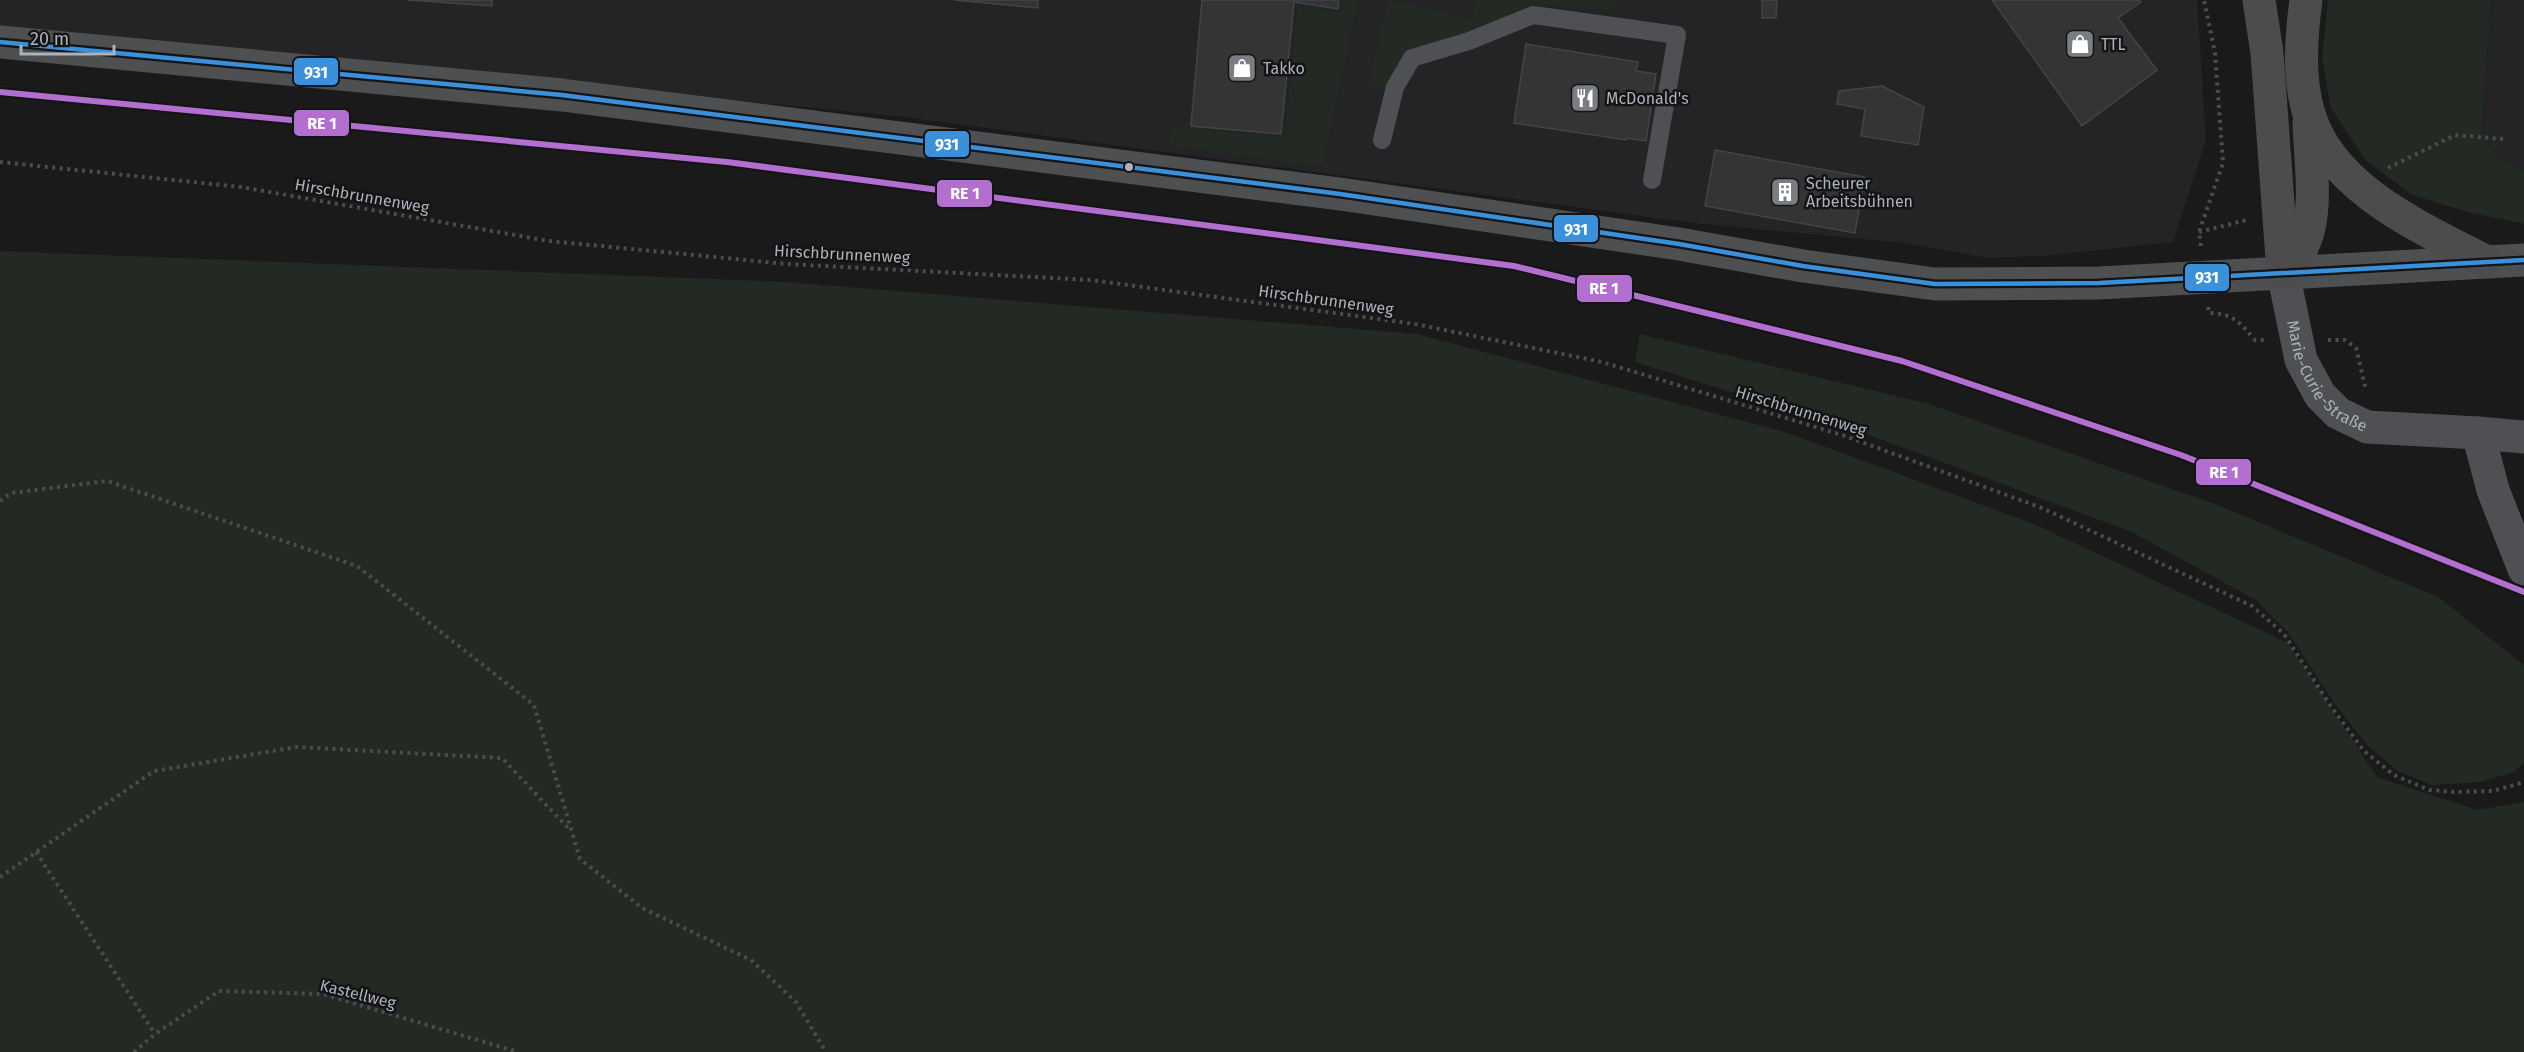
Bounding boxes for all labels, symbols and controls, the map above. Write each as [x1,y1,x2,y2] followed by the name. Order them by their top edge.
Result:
[21,18,114,56] scale bar
[30,28,69,50] text: 20 m
[2064,28,2096,60] shop icon: TTL
[2101,35,2126,54] place label: TTL
[1226,52,1258,84] shop icon: Takko
[293,57,339,86] line badge: 931
[1263,59,1305,78] place label: Takko
[304,63,328,82] text: 931
[1569,82,1601,114] restaurant icon: McDonald's
[1606,89,1689,108] place label: McDonald's
[293,109,350,137] line badge: RE 1
[307,114,337,133] text: RE 1
[924,130,970,158] line badge: 931
[935,135,959,154] text: 931
[1123,161,1135,173] unlabelled marker
[1806,174,1913,211] place label: Scheurer Arbeitsbühnen
[293,175,431,217] street label: Hirschbrunnenweg
[1769,176,1801,208] building icon: Scheurer Arbeitsbühnen
[936,179,993,208] line badge: RE 1
[950,184,980,203] text: RE 1
[1553,214,1599,243] line badge: 931
[1564,220,1588,239] text: 931
[774,241,911,267] street label: Hirschbrunnenweg
[2184,263,2230,292] line badge: 931
[2195,268,2219,287] text: 931
[1576,274,1633,303] line badge: RE 1
[1589,279,1619,298] text: RE 1
[1257,281,1395,319] street label: Hirschbrunnenweg
[2284,318,2371,435] street label: Marie-Curie-Straße
[1733,382,1870,440] street label: Hirschbrunnenweg
[2195,458,2252,486] line badge: RE 1
[2209,463,2239,482] text: RE 1
[318,975,399,1013] street label: Kastellweg

